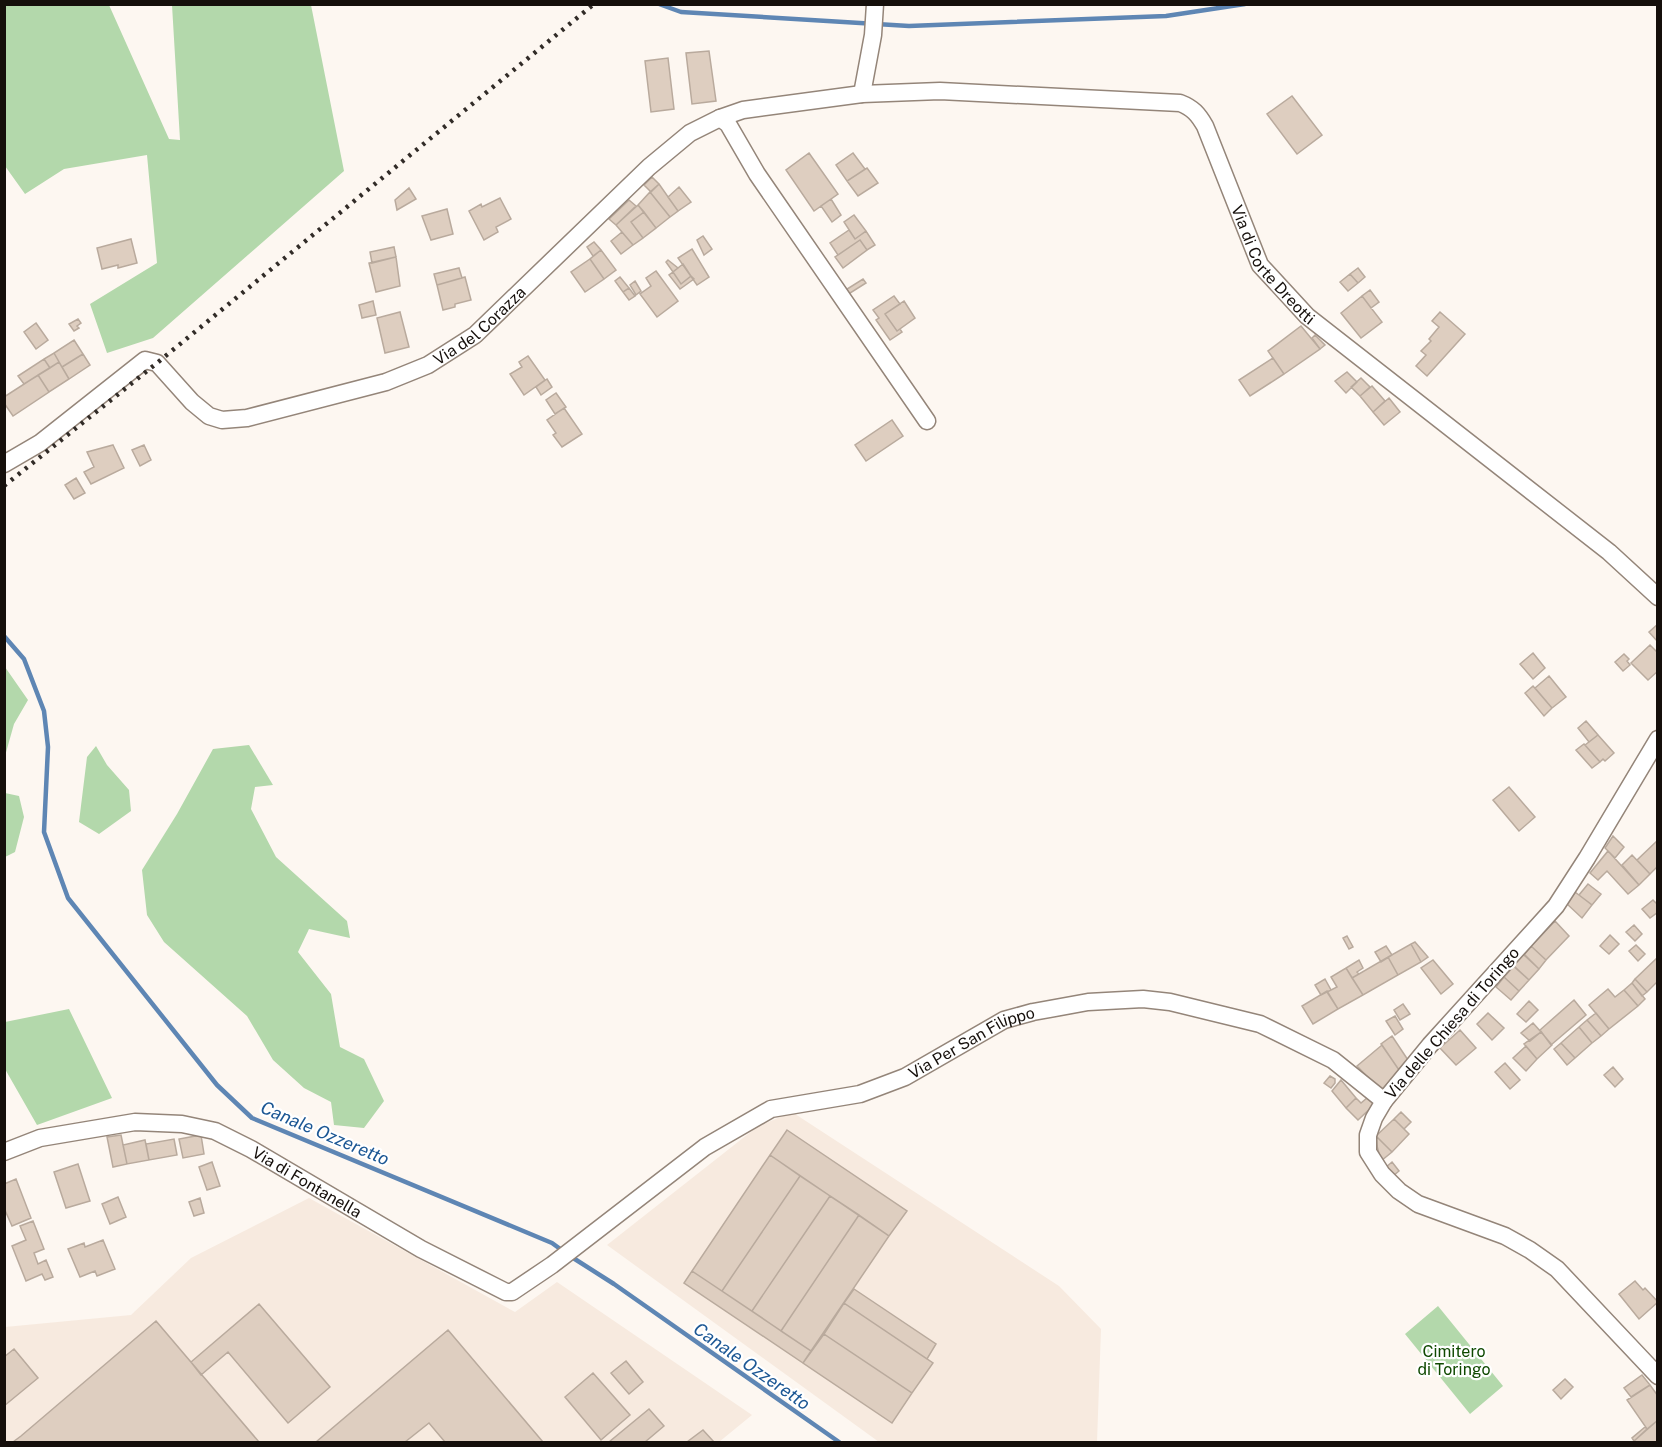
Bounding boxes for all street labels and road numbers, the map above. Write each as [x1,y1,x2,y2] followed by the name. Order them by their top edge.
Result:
[1228,202,1319,328] street label: Via di Corte Dreotti
[430,282,529,369] street label: Via del Corazza
[1381,943,1523,1103] street label: Via delle Chiesa di Toringo
[905,1003,1037,1082] street label: Via Per San Filippo
[249,1142,365,1221] street label: Via di Fontanella

